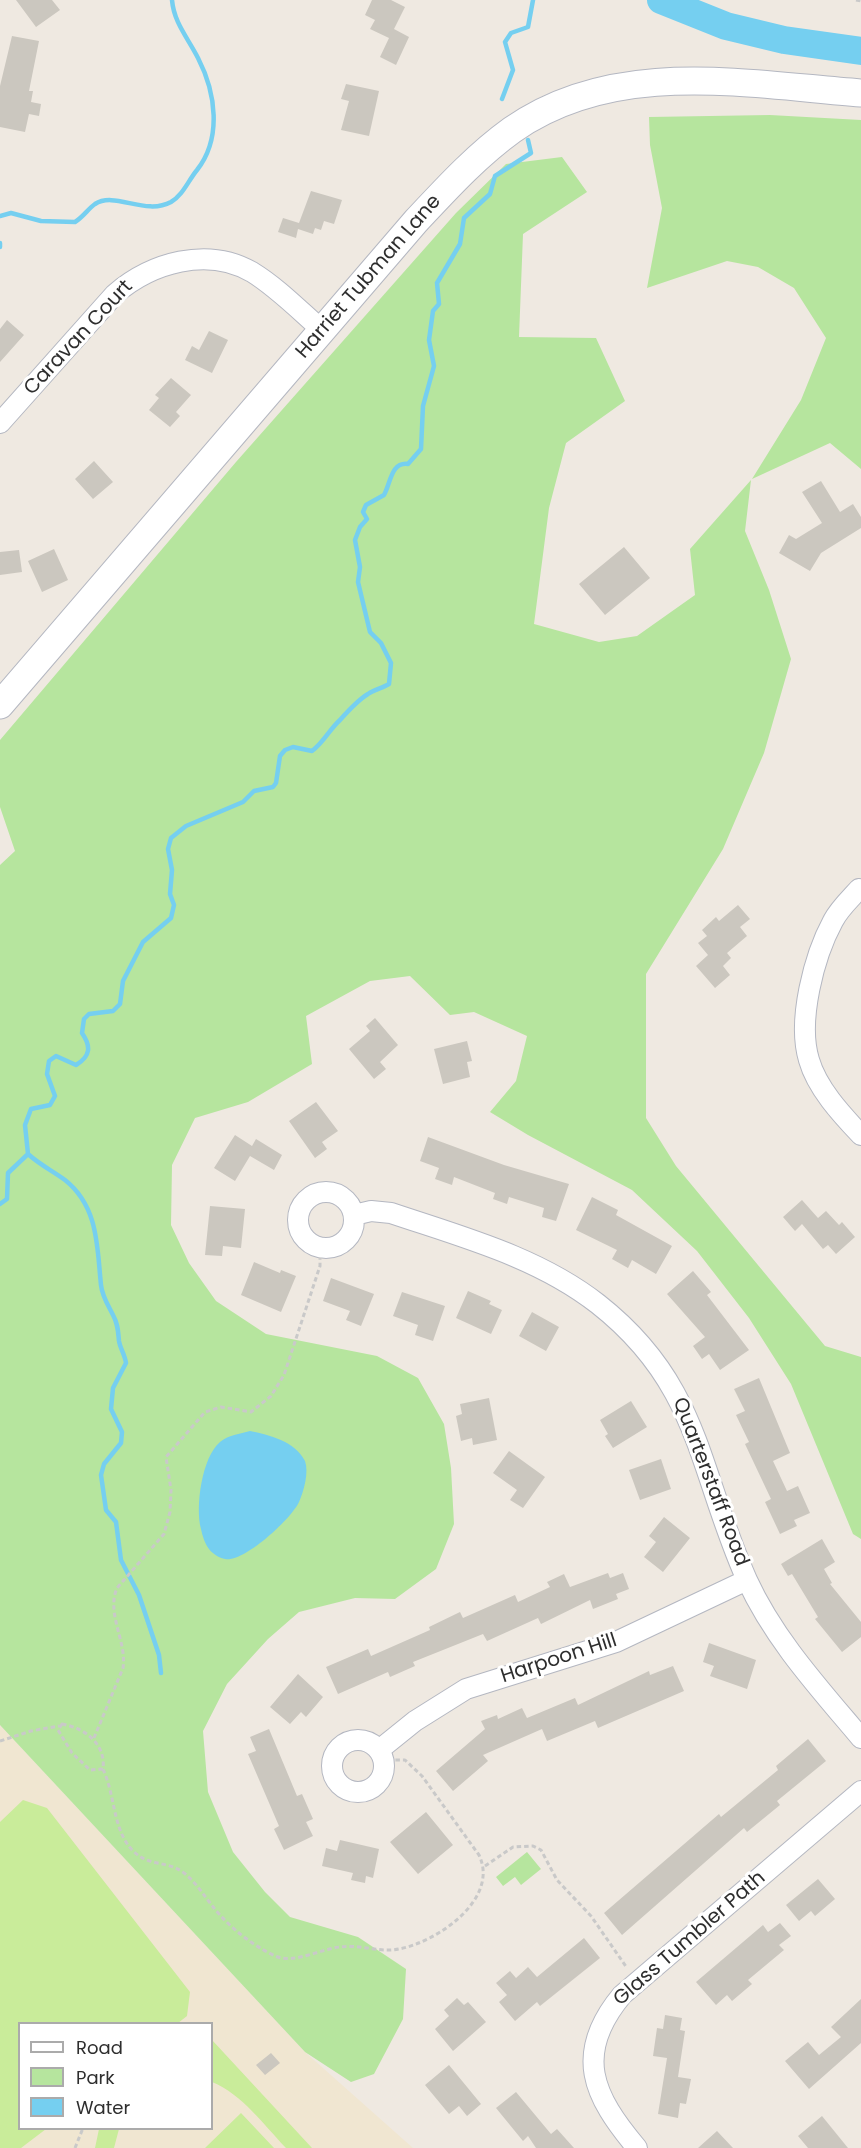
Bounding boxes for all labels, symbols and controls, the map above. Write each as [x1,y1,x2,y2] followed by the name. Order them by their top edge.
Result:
[291,190,447,364] street label: Harriet Tubman Lane
[20,275,138,401] street label: Caravan Court
[667,1394,753,1570] street label: Quarterstaff Road
[498,1629,620,1689] street label: Harpoon Hill
[609,1867,771,2011] street label: Glass Tumbler Path
[18,2022,213,2130] legend
[76,2035,123,2060] text: Road
[76,2065,115,2090] text: Park
[76,2095,130,2120] text: Water

